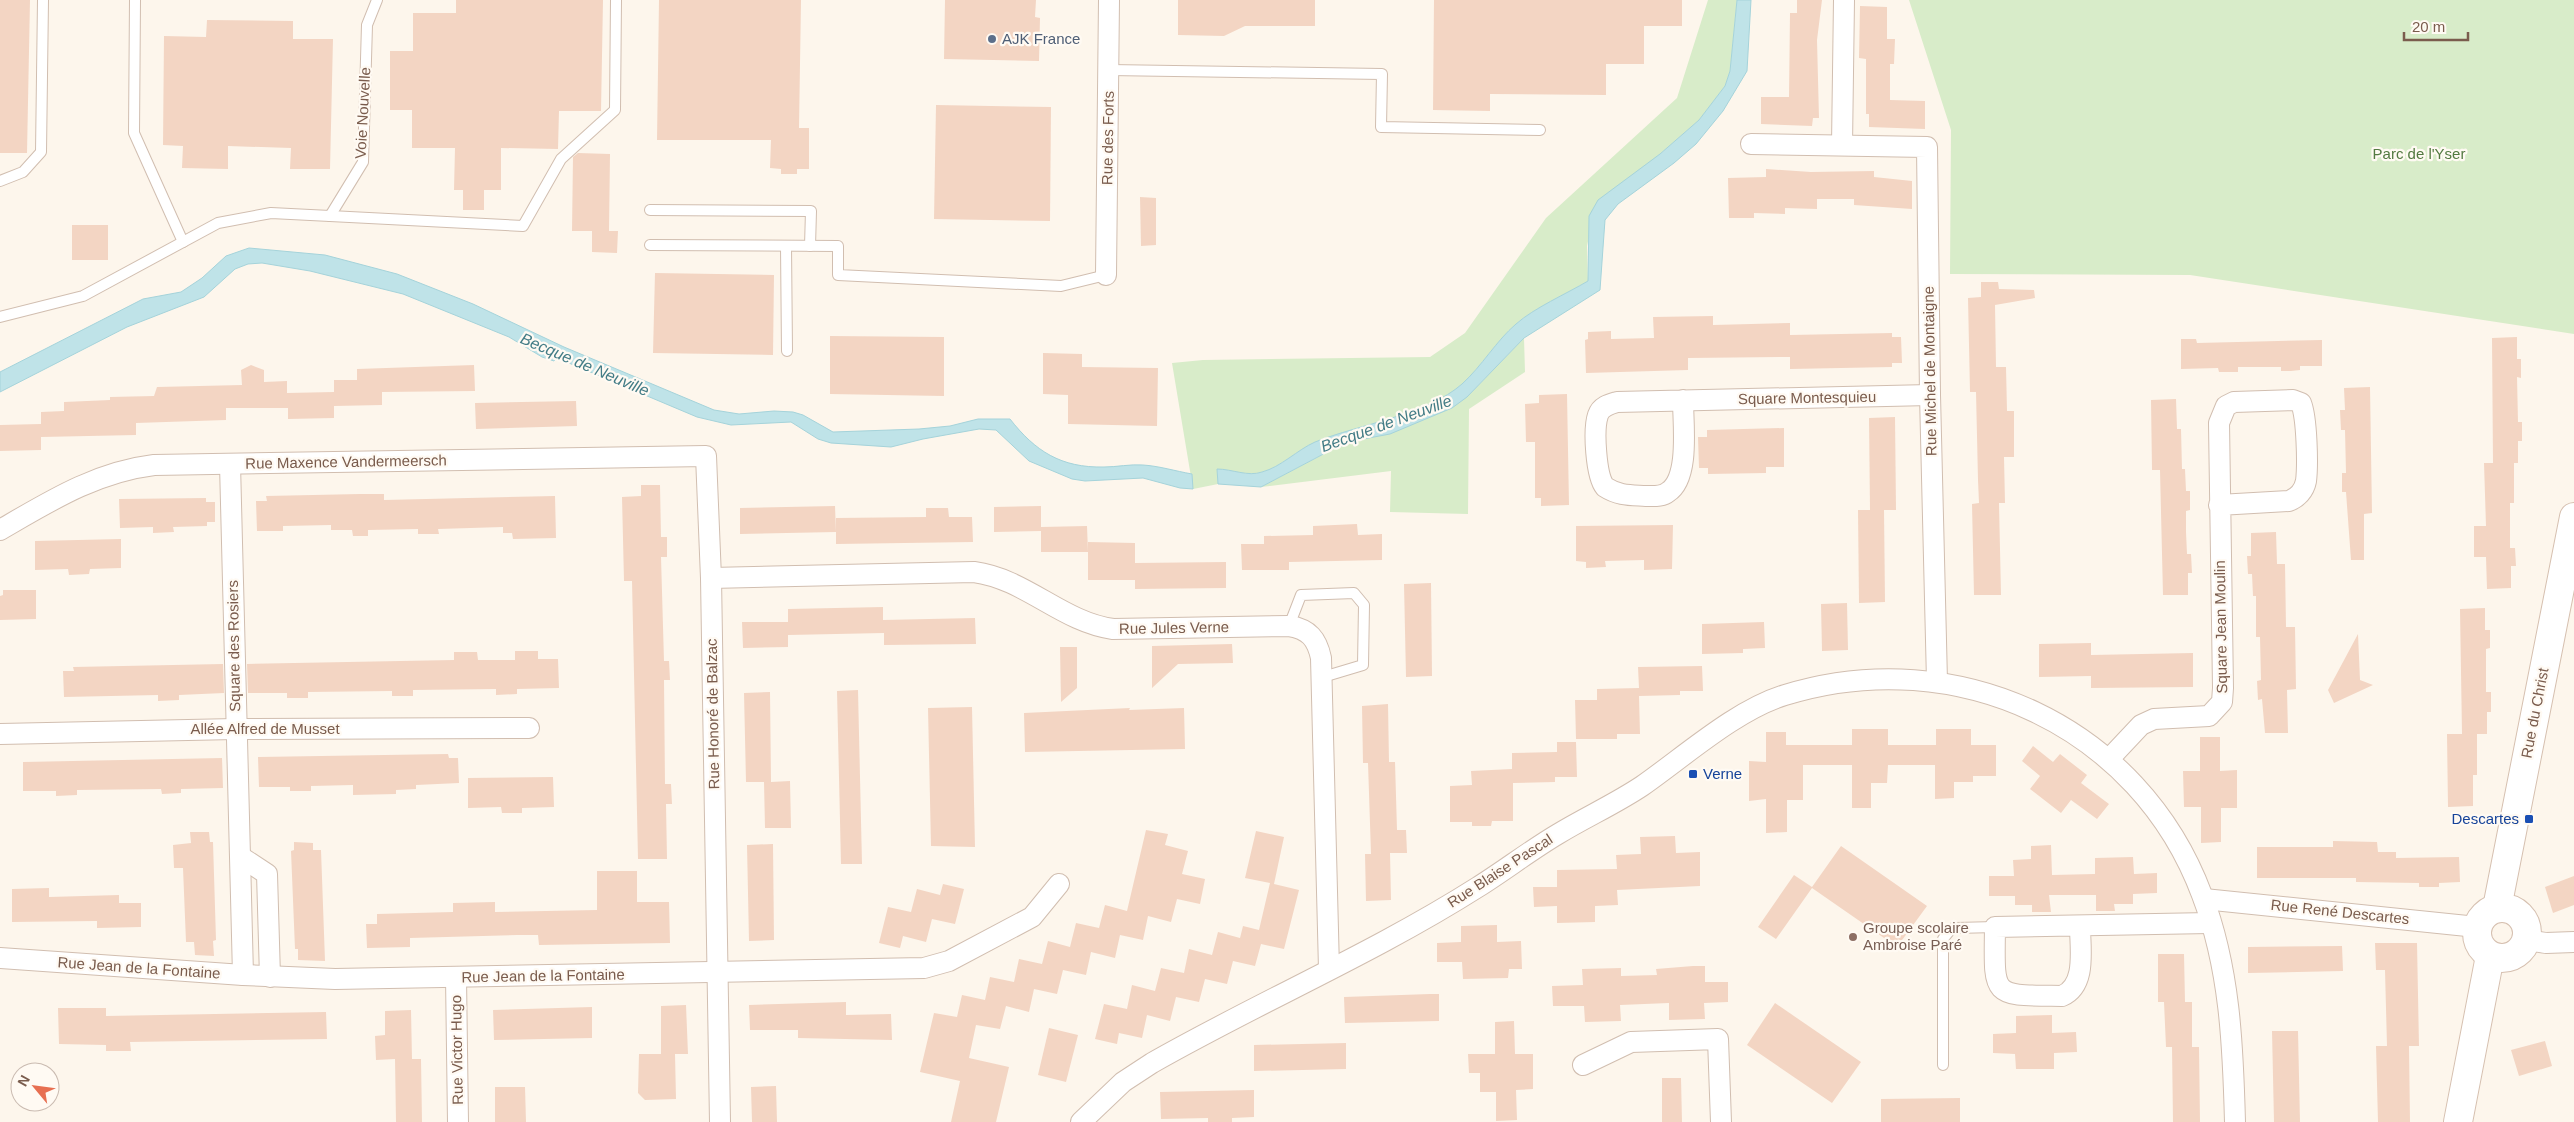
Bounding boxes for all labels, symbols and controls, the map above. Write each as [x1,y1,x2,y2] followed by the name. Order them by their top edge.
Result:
[2404,10,2468,42] scale bar
[2412,18,2445,35] text: 20 m
[1002,30,1080,47] place label: AJK France
[986,33,998,45] marker: AJK France
[352,67,373,159] street label: Voie Nouvelle
[1098,91,1117,185] street label: Rue des Forts
[2373,145,2465,162] park label: Parc de l'Yser
[1920,286,1939,456] street label: Rue Michel de Montaigne
[518,330,652,399] water label: Becque de Neuville
[1738,388,1876,407] street label: Square Montesquieu
[1318,392,1454,455] water label: Becque de Neuville
[245,451,447,472] street label: Rue Maxence Vandermeersch
[2211,560,2230,694] street label: Square Jean Moulin
[224,580,243,712] street label: Square des Rosiers
[1119,618,1229,637] street label: Rue Jules Verne
[703,638,722,790] street label: Rue Honoré de Balzac
[2517,665,2552,760] street label: Rue du Christ
[190,720,340,737] street label: Allée Alfred de Musset
[1703,765,1742,782] place label: Verne
[1687,768,1699,780] marker: Verne
[2451,810,2519,827] place label: Descartes
[2523,813,2535,825] marker: Descartes
[1444,830,1555,911] street label: Rue Blaise Pascal
[2270,896,2410,927] street label: Rue René Descartes
[1863,919,1969,953] place label: Groupe scolaire Ambroise Paré
[1847,931,1859,943] marker: Groupe scolaire Ambroise Paré
[57,953,221,982] street label: Rue Jean de la Fontaine
[461,966,625,985] street label: Rue Jean de la Fontaine
[447,995,466,1105] street label: Rue Victor Hugo
[10,1062,60,1112] north arrow
[14,1072,33,1089] text: N

